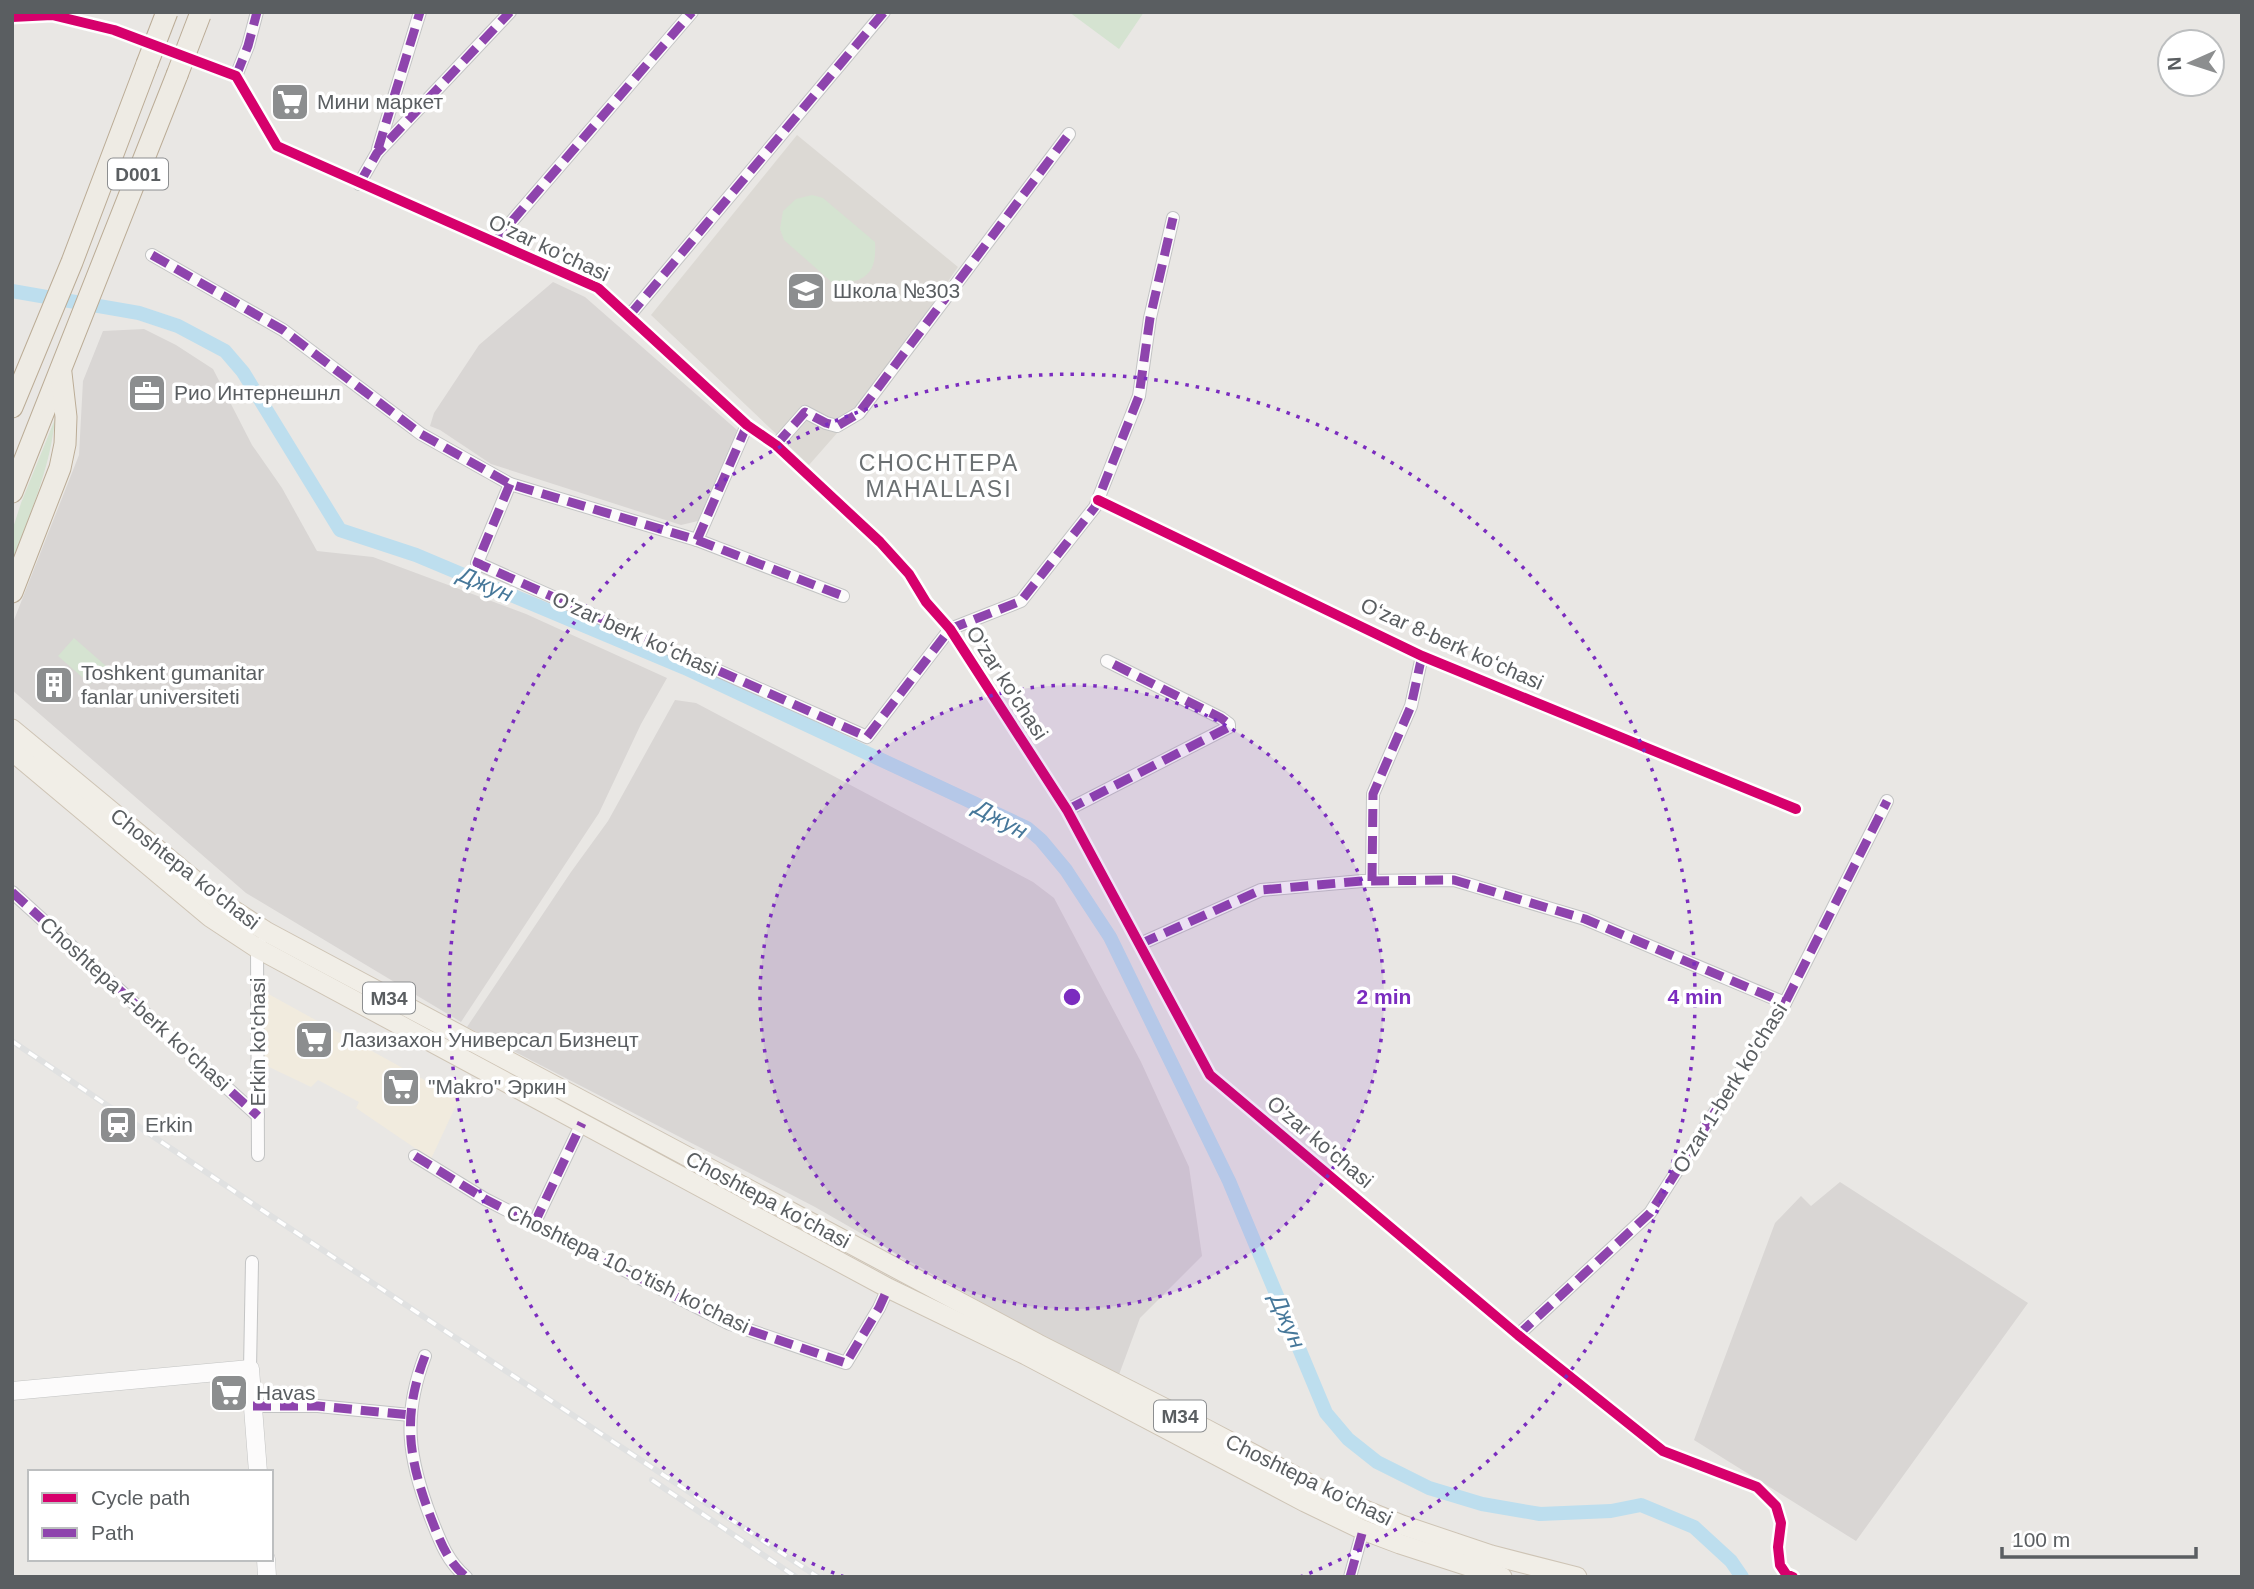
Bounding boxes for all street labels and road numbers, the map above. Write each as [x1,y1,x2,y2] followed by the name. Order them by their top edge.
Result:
[108,158,168,190] road number: D001
[485,210,613,286] street label: O'zar ko'chasi
[549,587,721,680] street label: Oʻzar berk koʻchasi
[1357,593,1547,694] street label: Oʻzar 8-berk koʻchasi
[962,622,1053,744] street label: O'zar ko'chasi
[106,803,264,934] street label: Choshtepa ko'chasi
[35,912,235,1095] street label: Choshtepa 4-berk ko'chasi
[246,978,269,1106] street label: Erkin ko'chasi
[363,982,415,1014] road number: M34
[1668,999,1791,1177] street label: O'zar 1-berk ko'chasi
[1263,1091,1378,1192] street label: O'zar ko'chasi
[682,1147,854,1253] street label: Choshtepa ko'chasi
[503,1200,753,1337] street label: Choshtepa 10-o'tish ko'chasi
[1154,1400,1206,1432] road number: M34
[1222,1429,1396,1530] street label: Choshtepa ko'chasi

